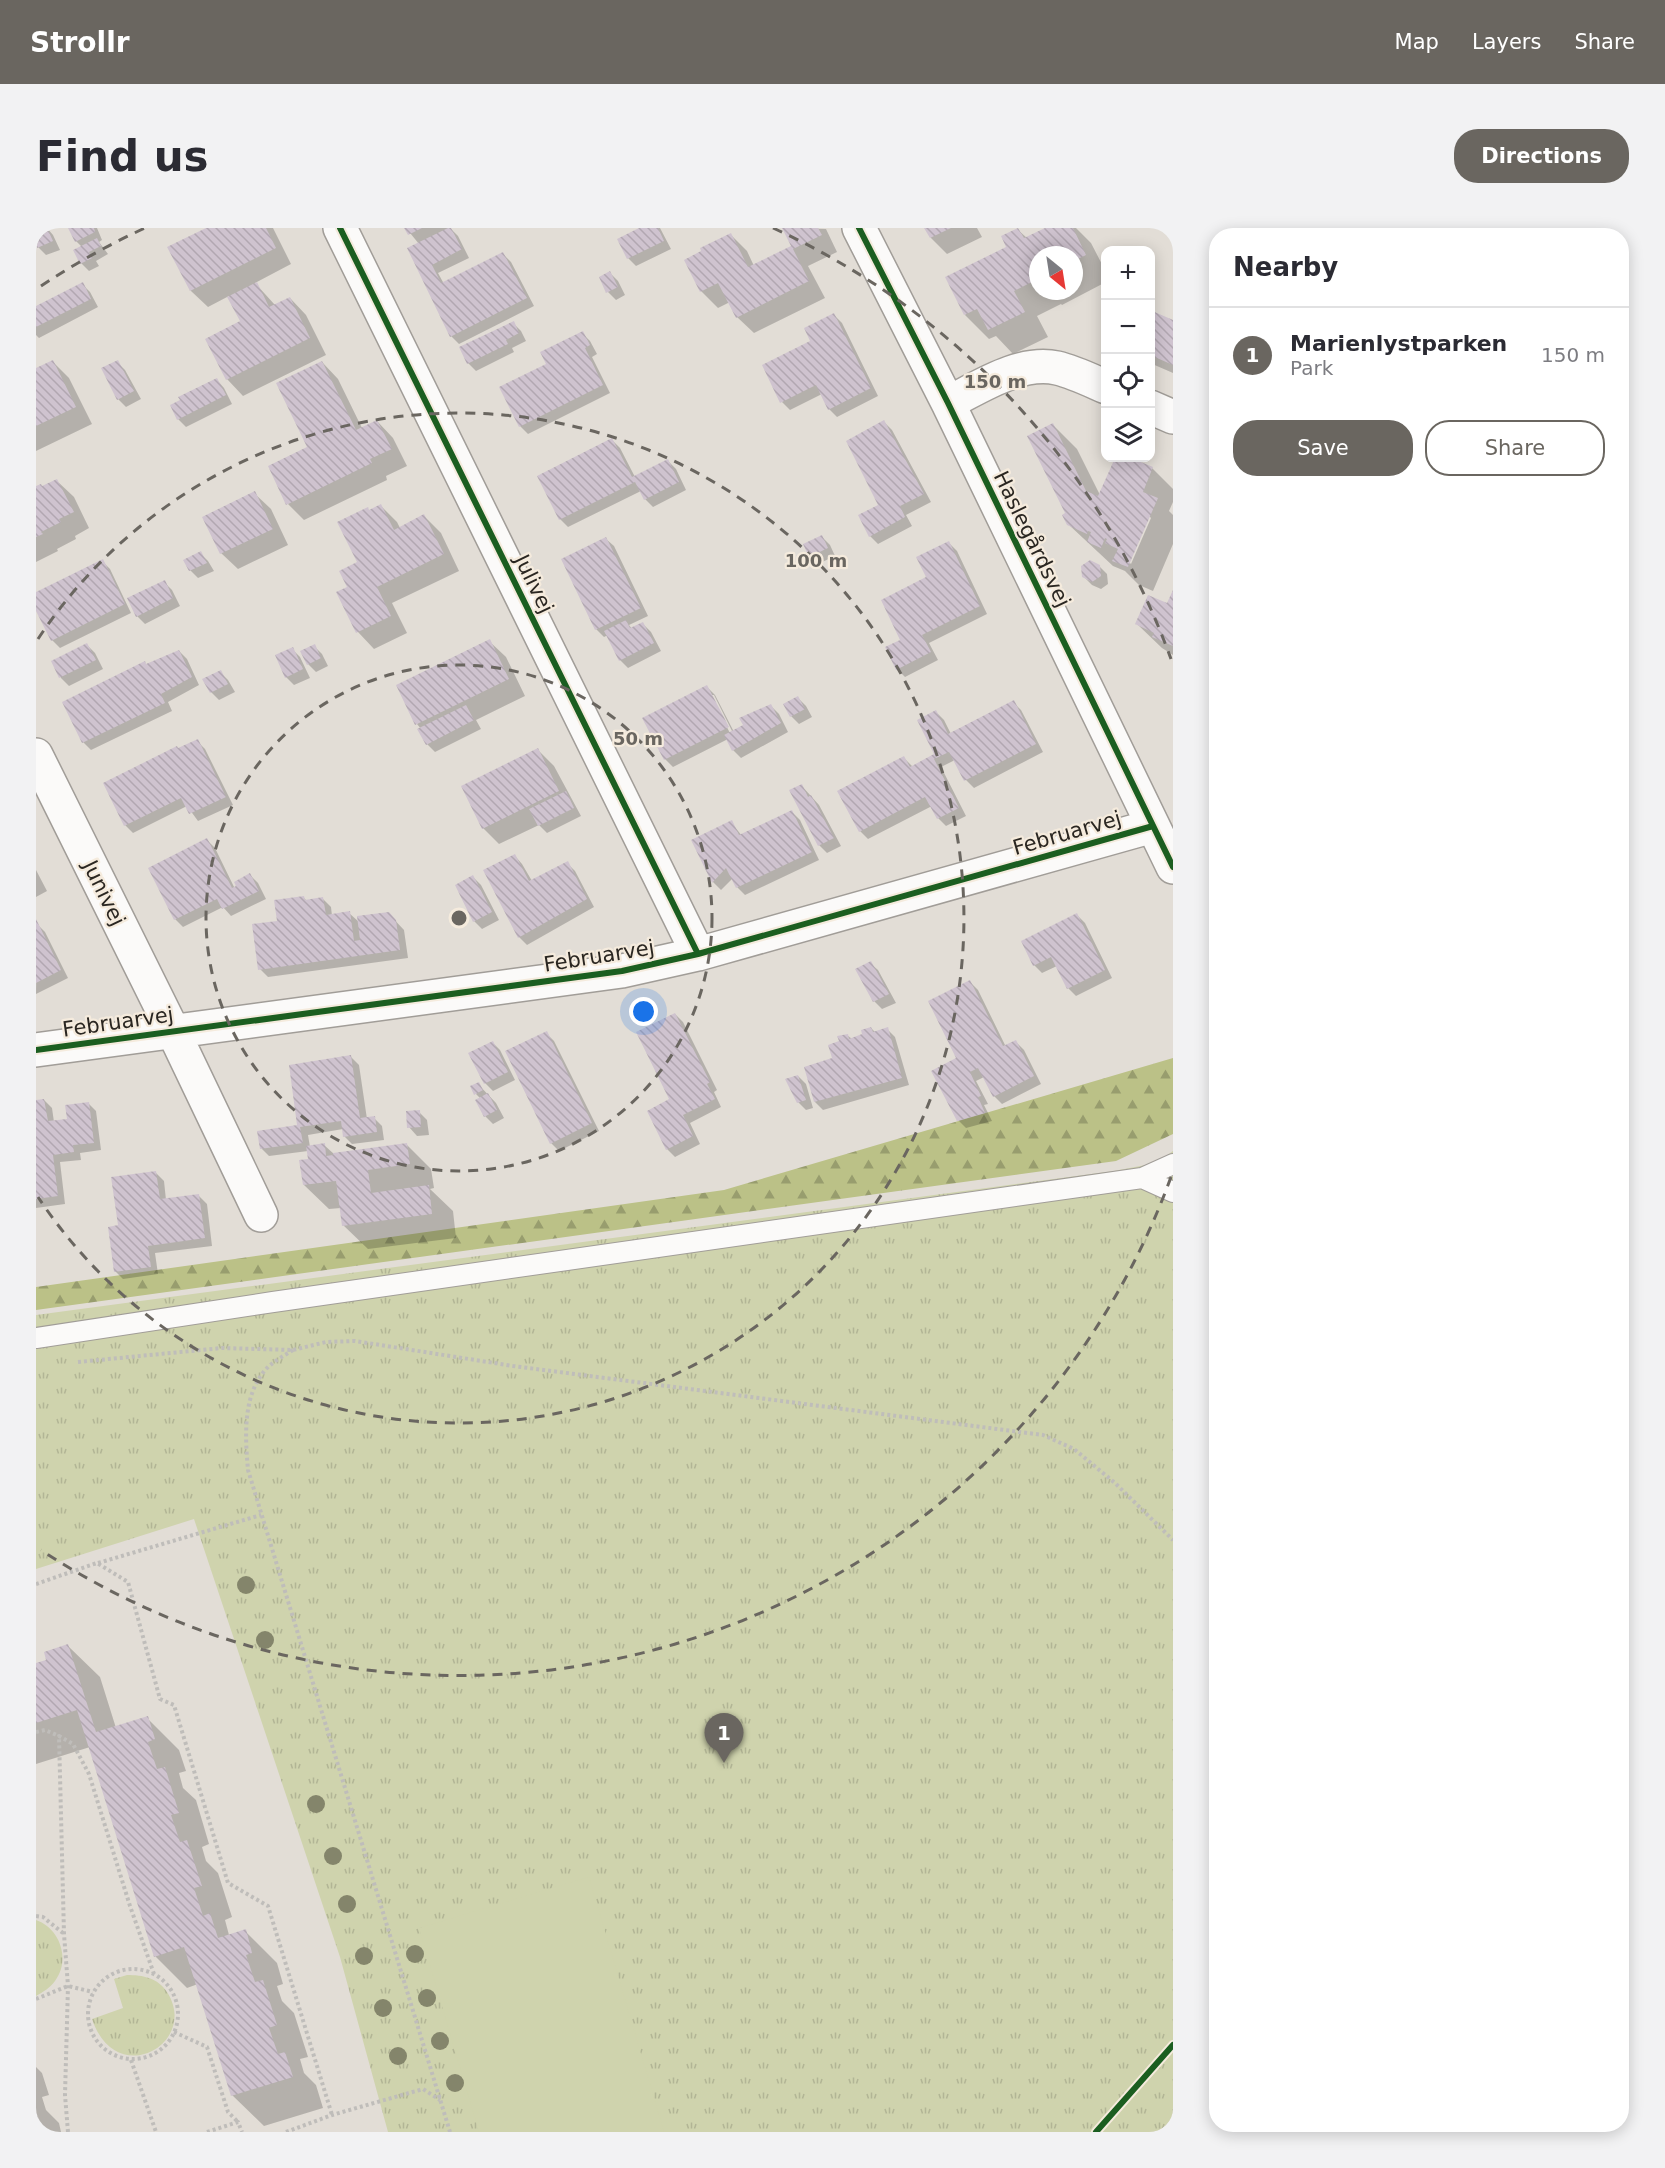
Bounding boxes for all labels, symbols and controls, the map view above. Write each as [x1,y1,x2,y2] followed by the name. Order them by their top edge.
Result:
[30,26,130,59] text: Strollr
[1395,30,1439,54] text: Map
[1472,30,1541,54] text: Layers
[1574,30,1635,54] text: Share
[1454,129,1629,183] button: Directions
[36,132,209,181] text: Find us
[1029,246,1083,300] north arrow
[1101,246,1155,462] map controls
[1101,246,1155,300] button: +
[1233,252,1338,282] text: Nearby
[1101,300,1155,354] button: −
[1290,331,1507,356] text: Marienlystparken
[1246,343,1259,367] text: 1
[1541,343,1605,367] text: 150 m
[1101,354,1155,408] button: locate
[1290,356,1333,380] text: Park
[964,371,1026,392] text: 150 m
[1101,408,1155,462] button: layers
[1233,420,1413,476] button: Save
[1425,420,1605,476] button: Share
[989,467,1076,611] street label: Haslegårdsvej
[509,549,558,617] street label: Julivej
[785,550,847,571] text: 100 m
[613,728,663,749] text: 50 m
[1010,806,1124,860] street label: Februarvej
[77,855,130,930] street label: Junivej
[449,908,469,928] centre of rings
[542,935,656,977] street label: Februarvej
[629,997,658,1026] your location
[61,1002,175,1042] street label: Februarvej
[704,1714,744,1763] pin: 1

